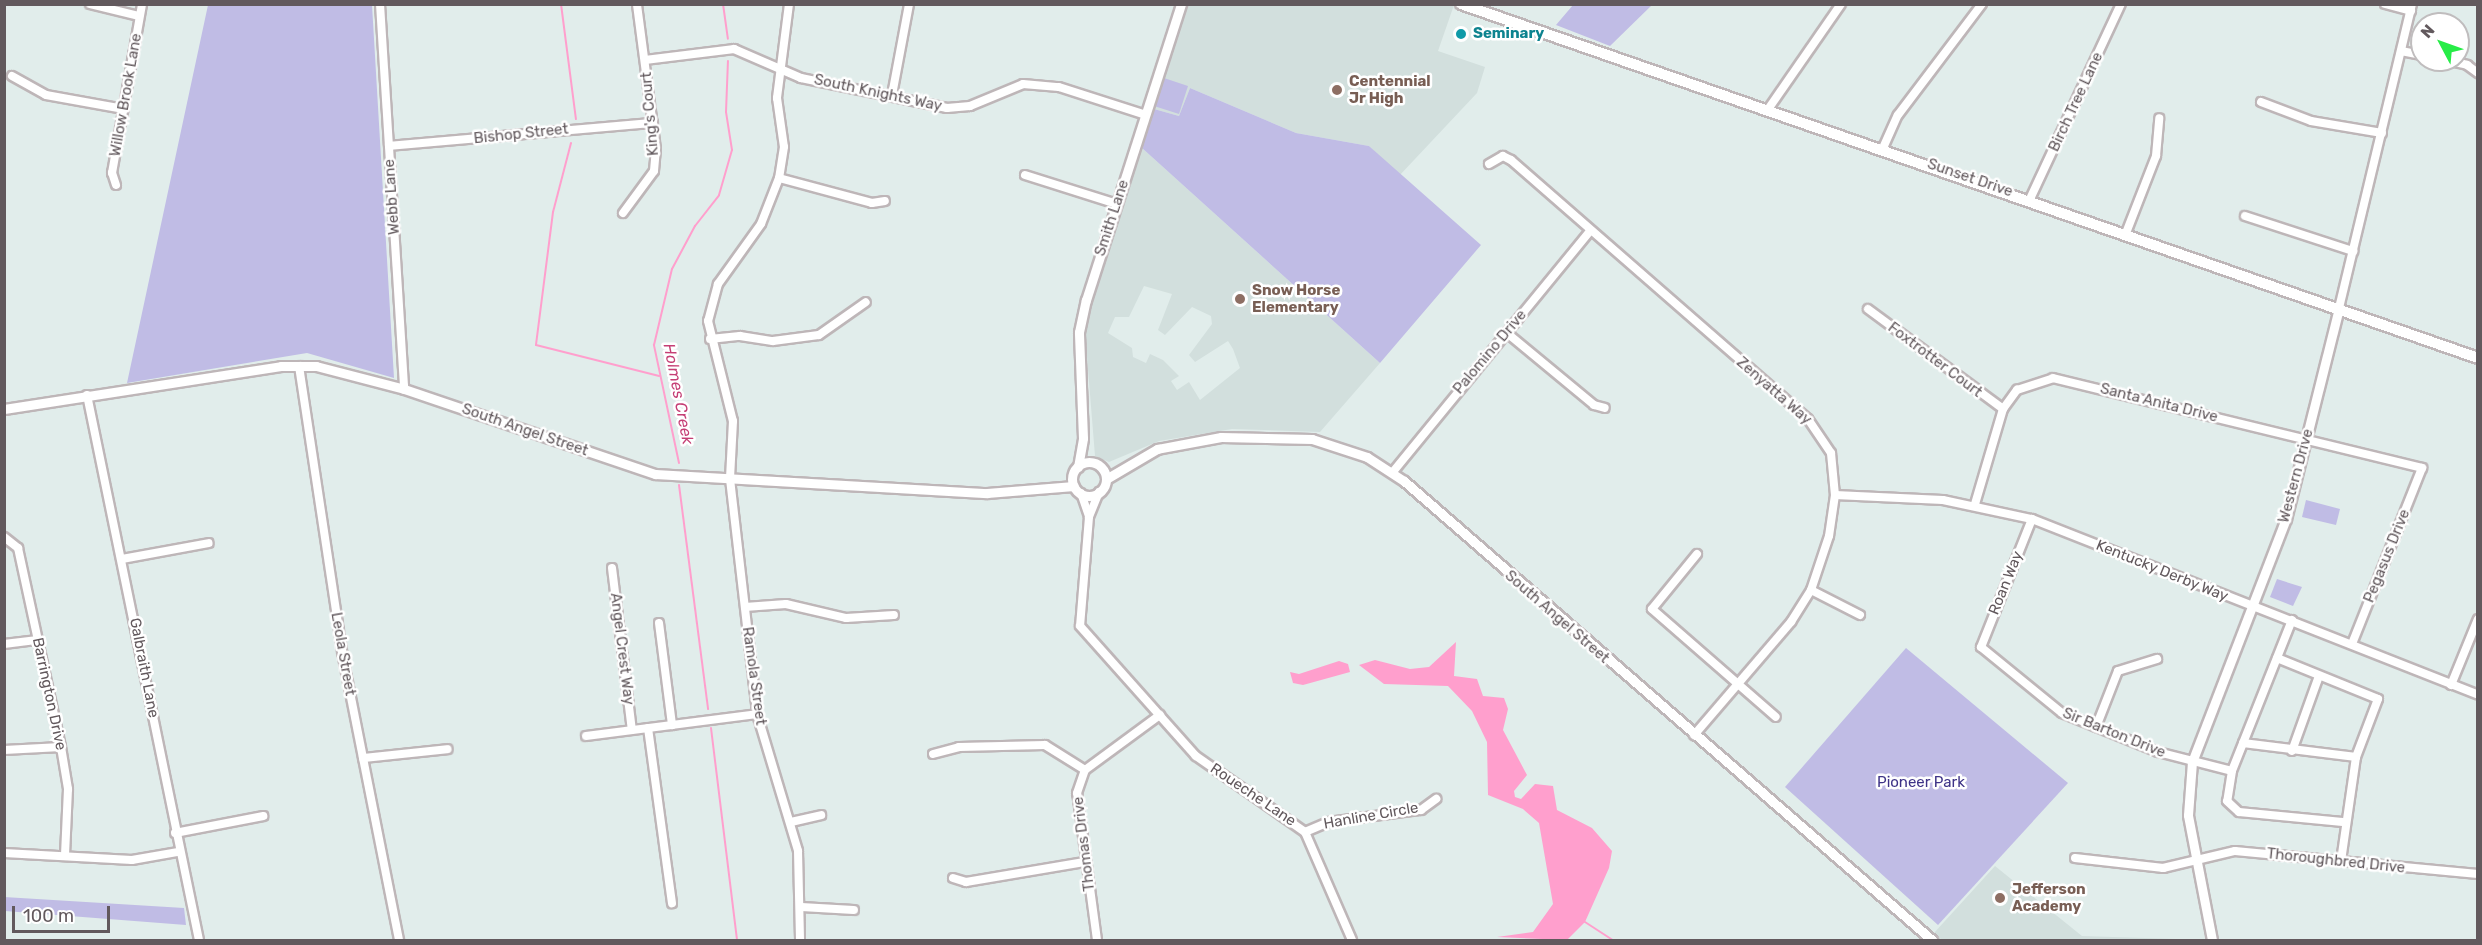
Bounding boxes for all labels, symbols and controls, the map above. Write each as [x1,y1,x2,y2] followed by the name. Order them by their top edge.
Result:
[2410,12,2470,72] north arrow
[2417,21,2438,42] text: N
[1473,25,1544,43] place label: Seminary
[1454,27,1468,41] marker: Seminary
[106,32,146,158] street label: Willow Brook Lane
[2045,49,2107,155] street label: Birch Tree Lane
[637,71,663,157] street label: King's Court
[812,71,944,115] street label: South Knights Way
[1349,72,1431,107] place label: Centennial Jr High
[1330,83,1344,97] marker: Centennial Jr High
[473,120,569,148] street label: Bishop Street
[1925,155,2015,201] street label: Sunset Drive
[380,159,404,235] street label: Webb Lane
[1091,178,1133,258] street label: Smith Lane
[1252,281,1341,316] place label: Snow Horse Elementary
[1233,292,1247,306] marker: Snow Horse Elementary
[1450,306,1530,398] street label: Palomino Drive
[1884,319,1986,401] street label: Foxtrotter Court
[659,342,697,446] water label: Holmes Creek
[1733,353,1815,429] street label: Zenyatta Way
[2098,380,2220,426] street label: Santa Anita Drive
[459,400,591,460] street label: South Angel Street
[2275,427,2317,525] street label: Western Drive
[2360,507,2414,605] street label: Pegasus Drive
[2093,536,2231,606] street label: Kentucky Derby Way
[1985,548,2027,618] street label: Roan Way
[1501,567,1613,667] street label: South Angel Street
[606,592,638,706] street label: Angel Crest Way
[327,611,359,697] street label: Leola Street
[125,616,163,720] street label: Galbraith Lane
[738,626,770,726] street label: Ramola Street
[28,636,70,752] street label: Barrington Drive
[2060,704,2168,762] street label: Sir Barton Drive
[1207,760,1299,830] street label: Roueche Lane
[1877,774,1965,792] park label: Pioneer Park
[1069,796,1099,892] street label: Thomas Drive
[1322,799,1420,833] street label: Hanline Circle
[2266,845,2406,877] street label: Thoroughbred Drive
[2012,880,2086,915] place label: Jefferson Academy
[1993,891,2007,905] marker: Jefferson Academy
[15,894,112,932] scale bar
[23,905,74,927] text: 100 m

